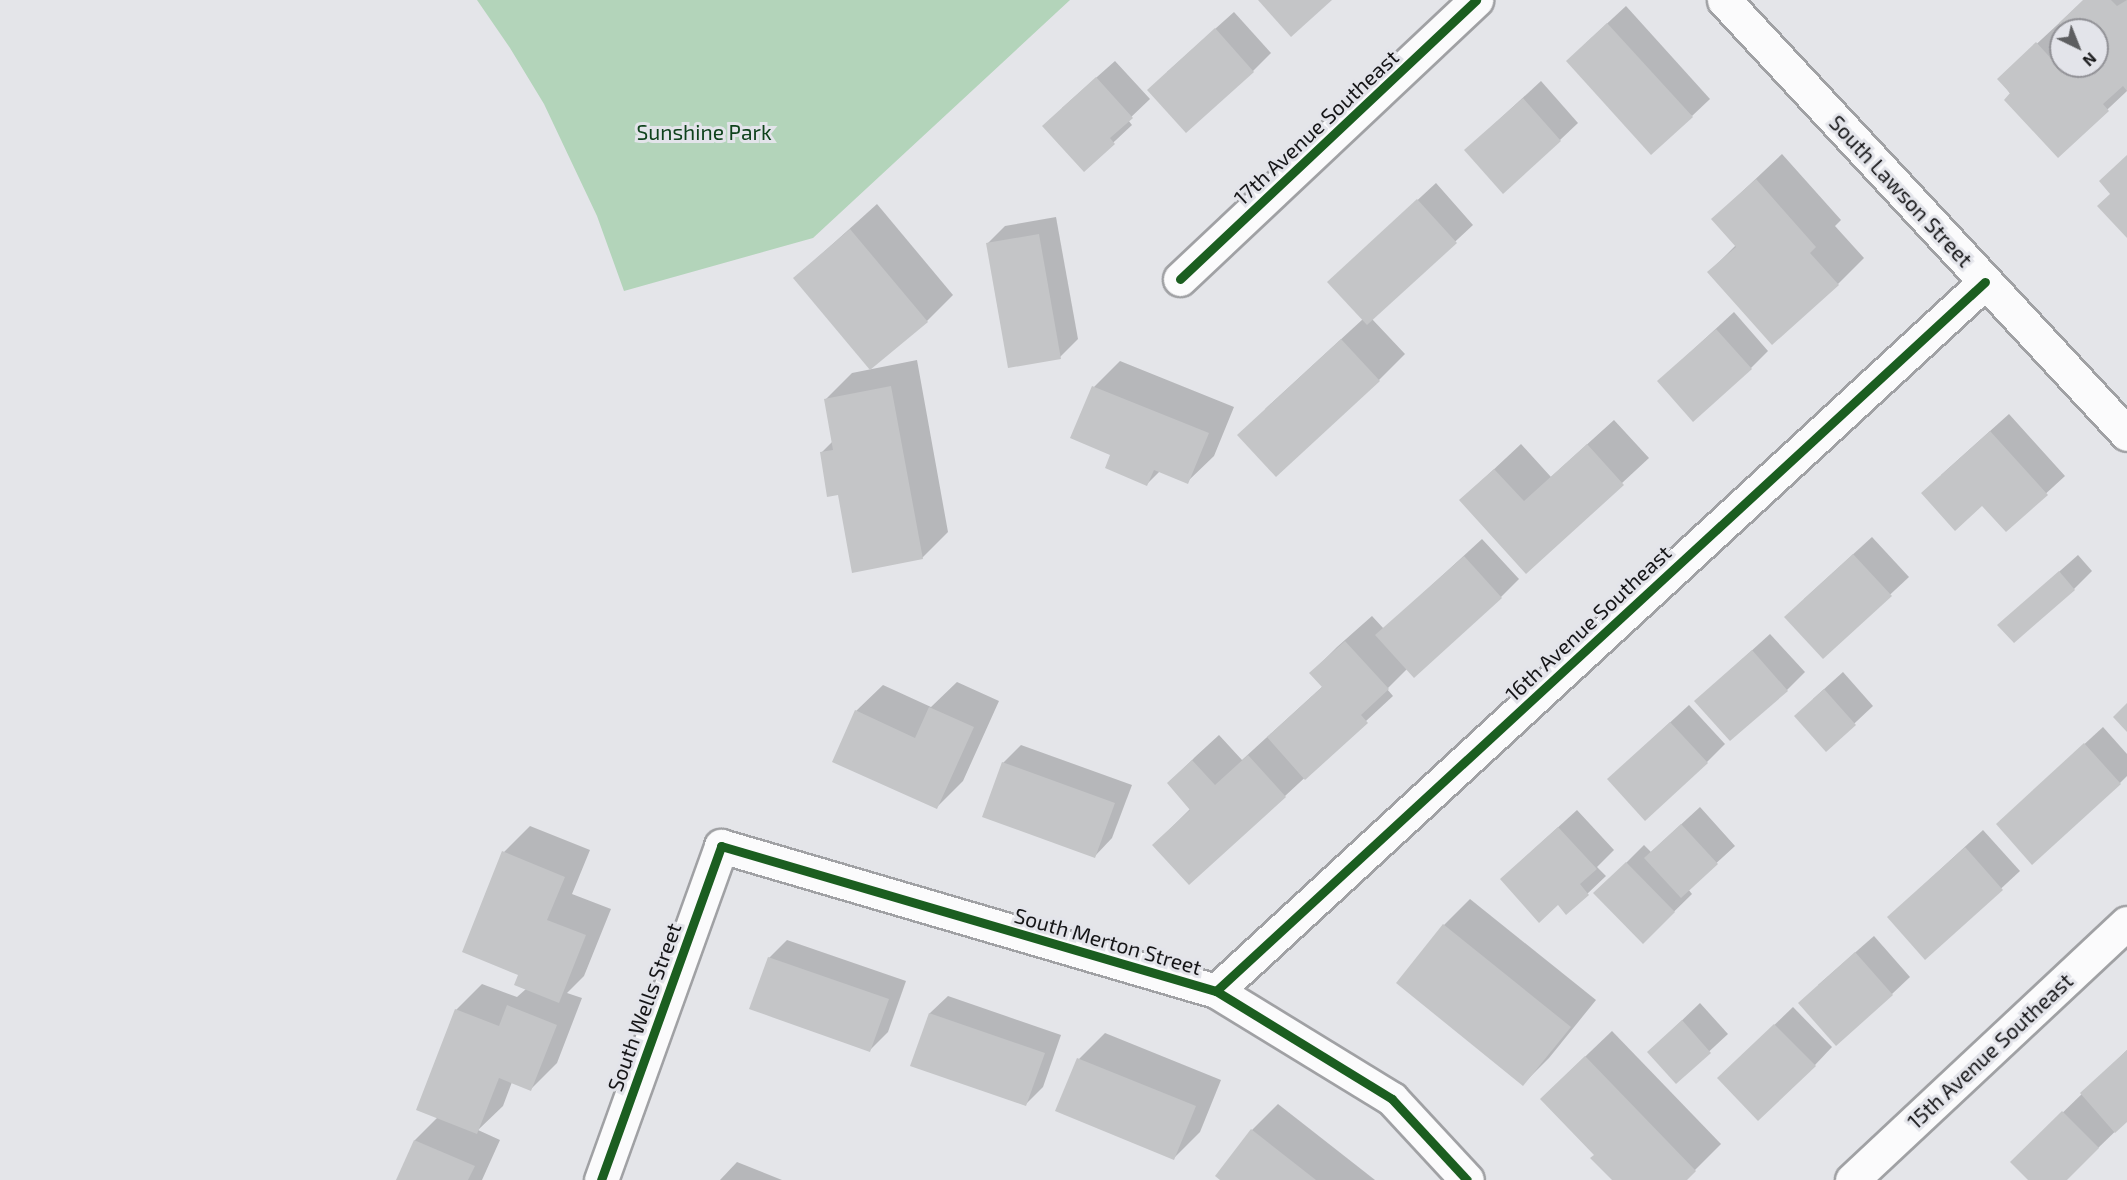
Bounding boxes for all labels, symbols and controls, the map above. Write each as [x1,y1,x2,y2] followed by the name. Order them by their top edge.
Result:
[2049,18,2109,78] north arrow
[1228,44,1404,210] street label: 17th Avenue Southeast
[2080,49,2101,71] text: N
[1824,110,1978,272] street label: South Lawson Street
[636,119,772,145] park label: Sunshine Park
[1500,540,1676,706] street label: 16th Avenue Southeast
[1011,902,1205,980] street label: South Merton Street
[602,919,686,1095] street label: South Wells Street
[1902,968,2078,1134] street label: 15th Avenue Southeast

